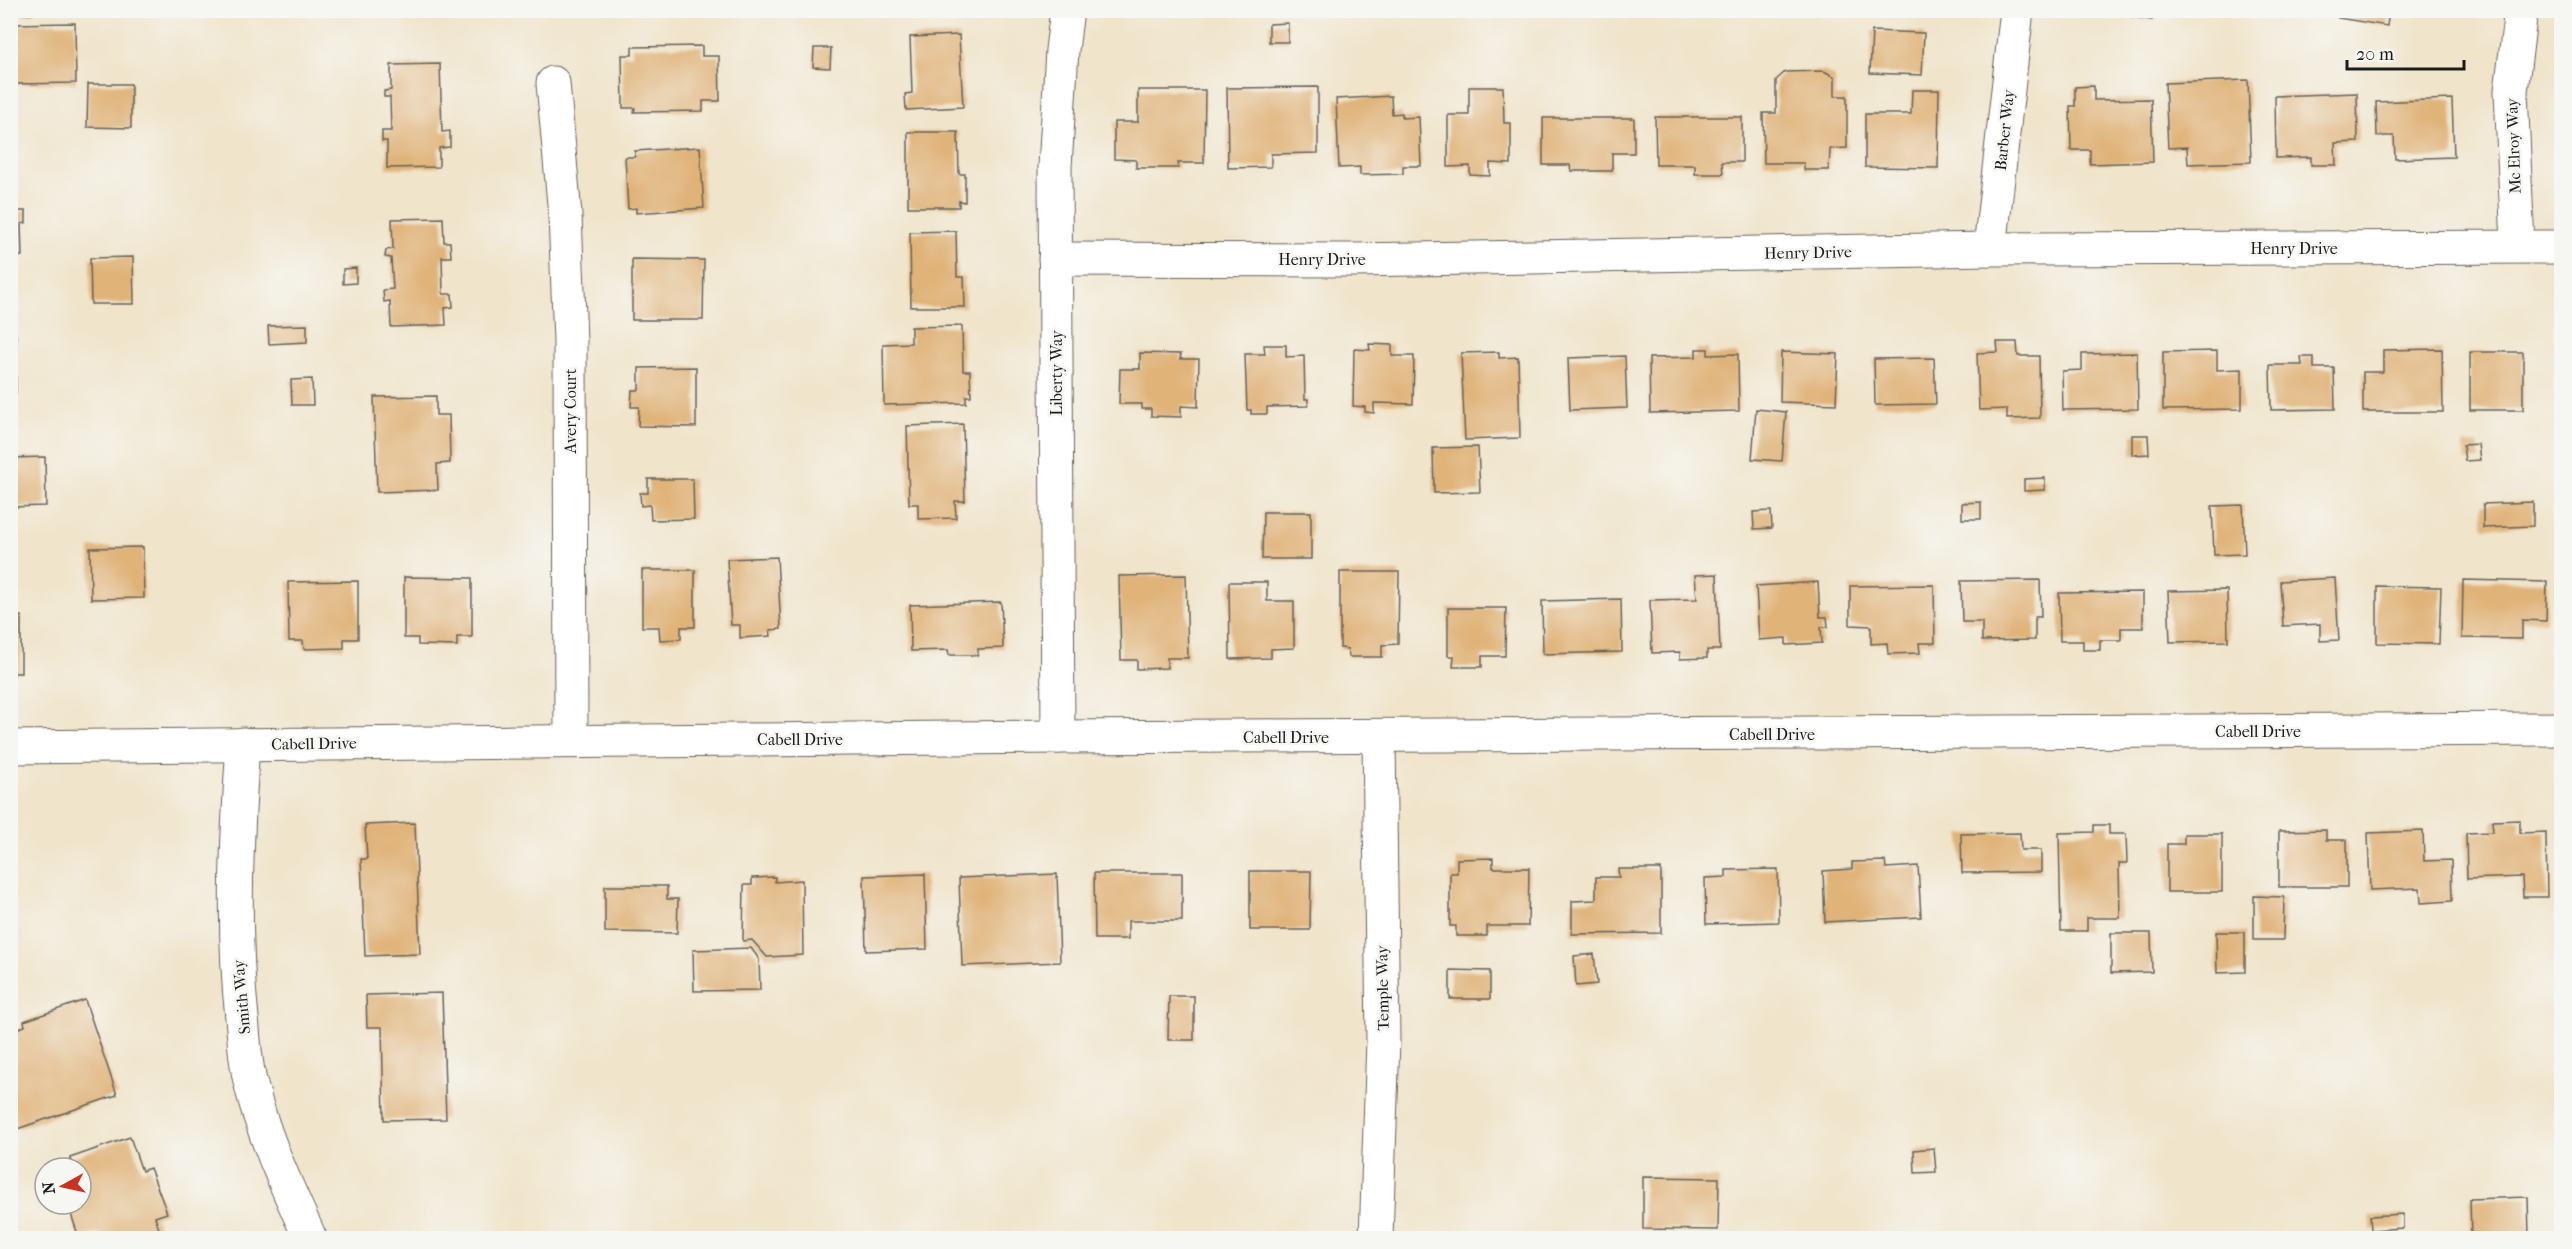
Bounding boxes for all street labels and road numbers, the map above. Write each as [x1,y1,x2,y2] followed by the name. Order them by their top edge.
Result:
[1991,88,2018,172] street label: Barber Way
[2502,97,2525,194] street label: Mc Elroy Way
[2250,239,2338,258] street label: Henry Drive
[1764,242,1852,263] street label: Henry Drive
[1278,250,1366,269] street label: Henry Drive
[1047,330,1066,416] street label: Liberty Way
[561,368,580,454] street label: Avery Court
[2215,722,2301,741] street label: Cabell Drive
[1729,725,1815,744] street label: Cabell Drive
[1243,728,1329,747] street label: Cabell Drive
[757,730,843,749] street label: Cabell Drive
[271,733,357,754] street label: Cabell Drive
[1372,945,1393,1031] street label: Temple Way
[229,958,254,1035] street label: Smith Way

